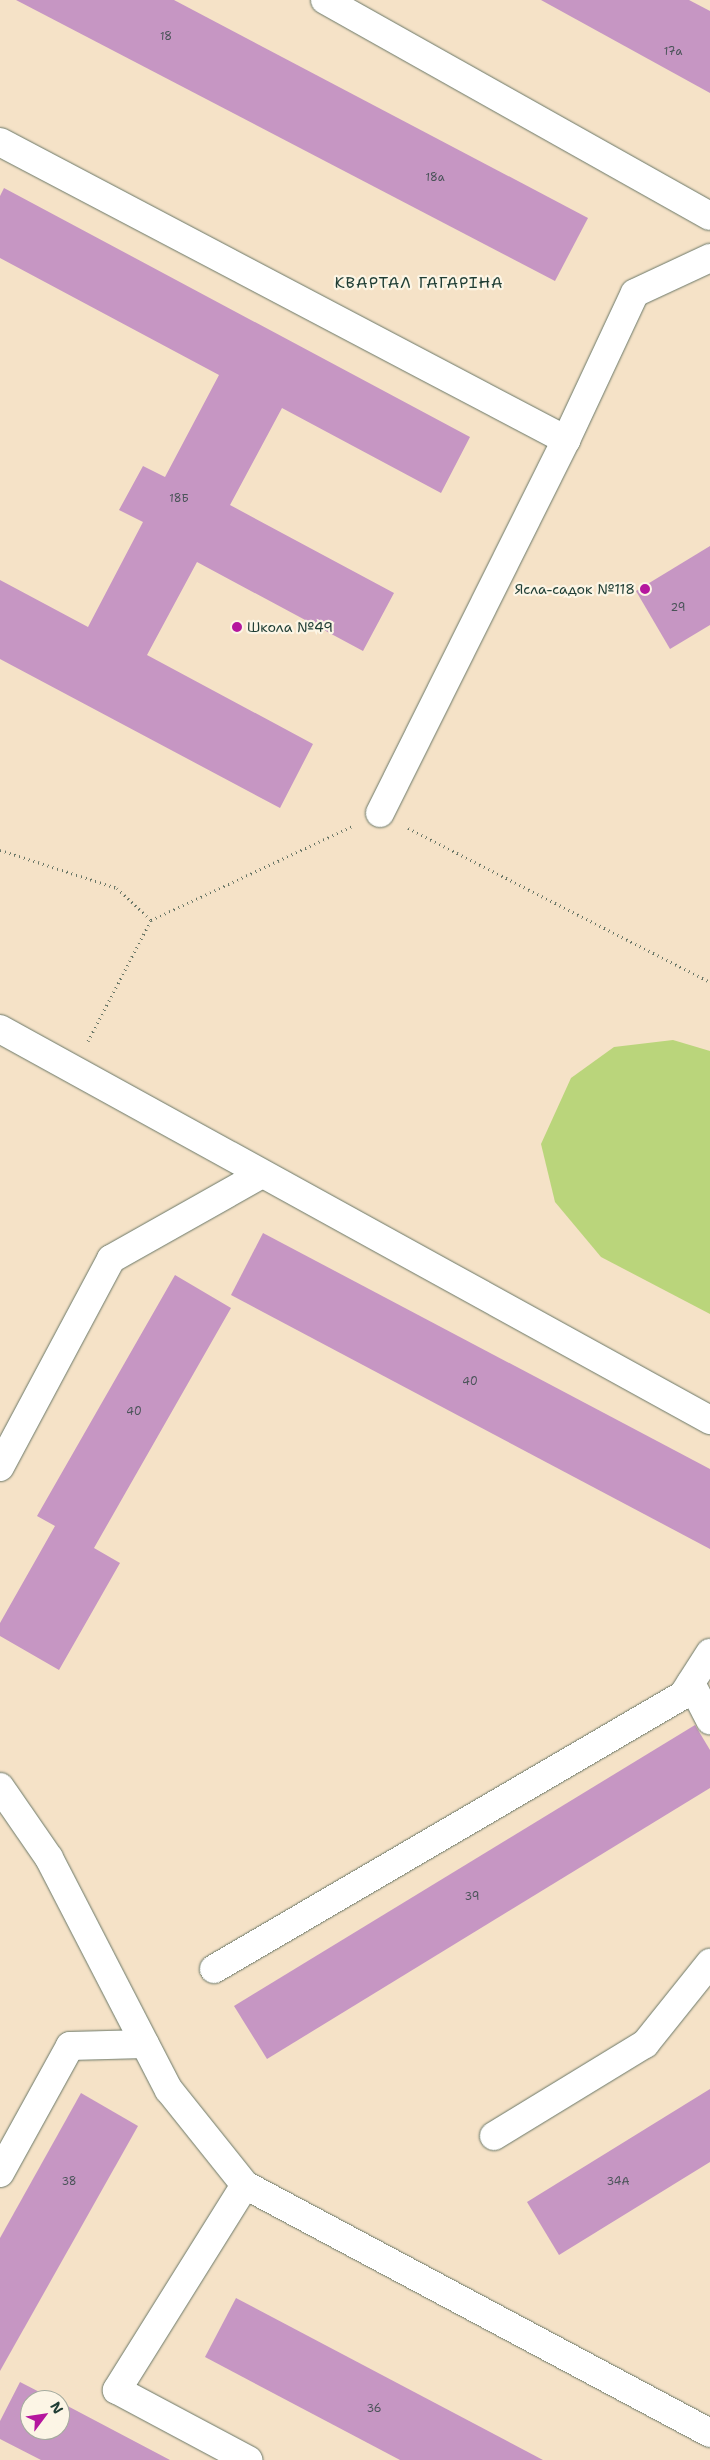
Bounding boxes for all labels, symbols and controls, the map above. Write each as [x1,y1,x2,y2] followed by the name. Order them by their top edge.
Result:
[160,30,172,44] house number: 18
[664,45,682,59] house number: 17а
[426,171,444,185] house number: 18а
[332,273,506,293] district label: КВАРТАЛ ГАГАРІНА
[169,492,189,506] house number: 18Б
[515,581,635,597] place label: Ясла-садок №118
[639,583,651,595] marker: Ясла-садок №118
[671,601,685,615] house number: 29
[247,619,333,635] place label: Школа №49
[231,621,243,633] marker: Школа №49
[462,1375,478,1389] house number: 40
[126,1405,142,1419] house number: 40
[465,1890,479,1904] house number: 39
[61,2175,77,2189] house number: 38
[607,2175,629,2189] house number: 34А
[20,2390,70,2440] north arrow
[46,2398,68,2417] text: N
[366,2402,382,2416] house number: 36

